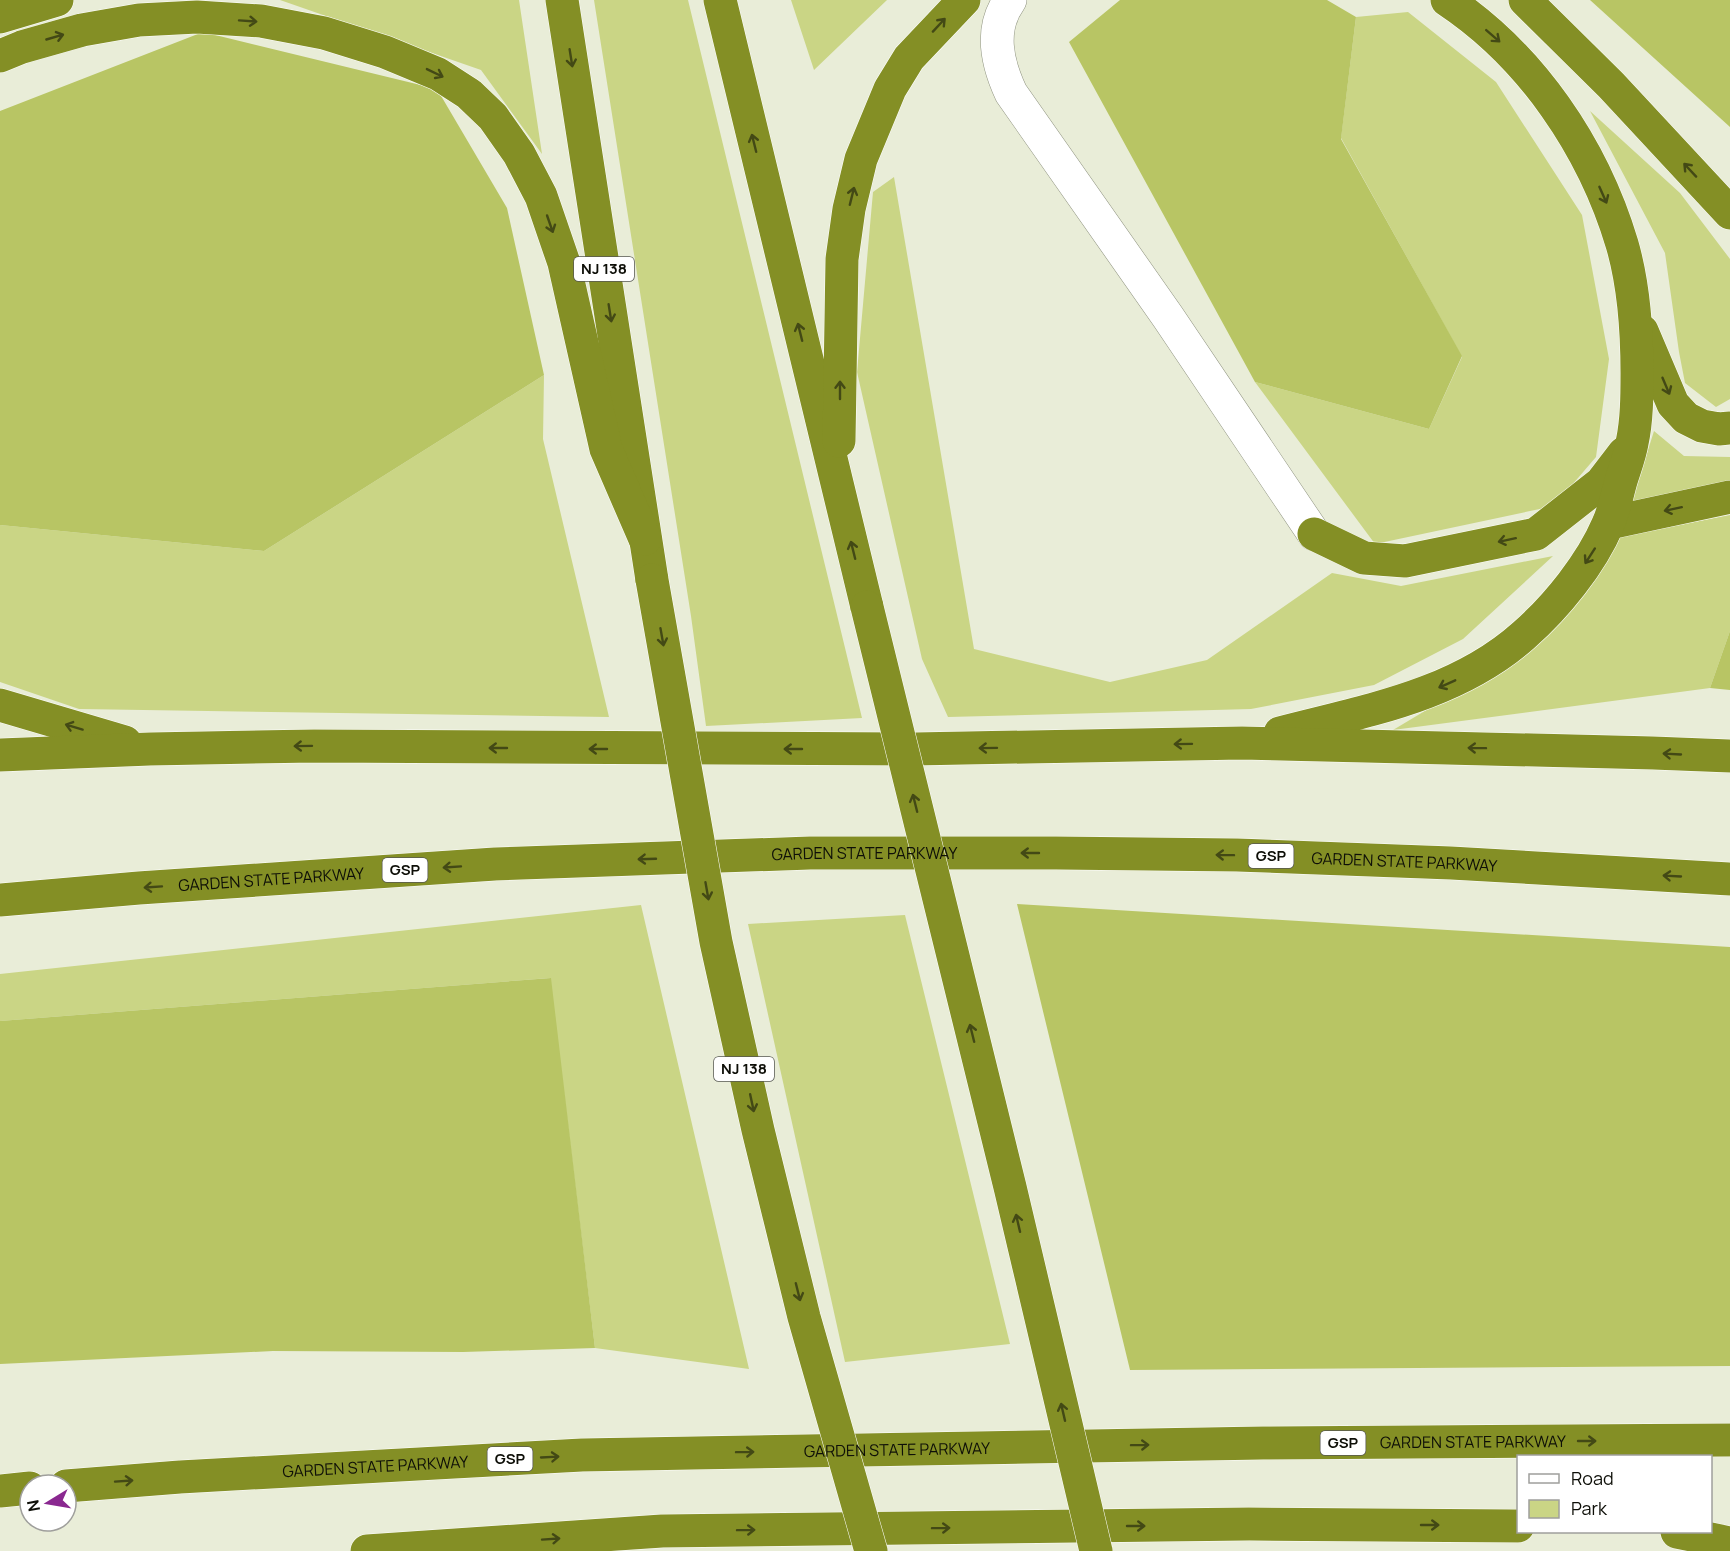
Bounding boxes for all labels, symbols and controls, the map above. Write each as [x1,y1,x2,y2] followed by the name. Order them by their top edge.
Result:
[238,15,258,26] one-way arrow
[932,17,946,32] one-way arrow
[1485,30,1501,43] one-way arrow
[45,31,64,42] one-way arrow
[566,47,577,67] one-way arrow
[425,68,443,80] one-way arrow
[747,133,759,152] one-way arrow
[1683,163,1697,178] one-way arrow
[1598,185,1610,203] one-way arrow
[847,187,859,206] one-way arrow
[546,214,557,232] one-way arrow
[574,257,634,281] road number: NJ 138
[605,302,616,322] one-way arrow
[794,323,806,342] one-way arrow
[1661,376,1672,395] one-way arrow
[834,381,846,401] one-way arrow
[1664,504,1683,515] one-way arrow
[1498,535,1517,546] one-way arrow
[847,541,859,560] one-way arrow
[1584,547,1596,563] one-way arrow
[657,627,668,647] one-way arrow
[1439,679,1457,690] one-way arrow
[65,721,84,732] one-way arrow
[1174,738,1194,750] one-way arrow
[294,741,314,752] one-way arrow
[489,742,509,754] one-way arrow
[979,742,999,754] one-way arrow
[589,743,609,754] one-way arrow
[784,743,804,755] one-way arrow
[1467,743,1487,754] one-way arrow
[1662,748,1682,759] one-way arrow
[909,794,921,813] one-way arrow
[771,842,958,865] street label: GARDEN STATE PARKWAY
[1248,844,1294,868] road number: GSP
[1021,847,1041,859] one-way arrow
[1311,847,1498,877] street label: GARDEN STATE PARKWAY
[1216,849,1236,861] one-way arrow
[638,853,658,864] one-way arrow
[382,858,428,882] road number: GSP
[178,862,365,896] street label: GARDEN STATE PARKWAY
[443,862,463,873] one-way arrow
[1662,870,1682,881] one-way arrow
[143,881,163,892] one-way arrow
[702,881,713,901] one-way arrow
[965,1024,977,1043] one-way arrow
[714,1057,774,1081] road number: NJ 138
[747,1092,758,1112] one-way arrow
[1012,1213,1023,1233] one-way arrow
[792,1282,804,1301] one-way arrow
[1056,1403,1068,1422] one-way arrow
[1380,1430,1566,1453] street label: GARDEN STATE PARKWAY
[1320,1431,1366,1455] road number: GSP
[1576,1435,1596,1447] one-way arrow
[804,1437,990,1462] street label: GARDEN STATE PARKWAY
[1129,1439,1149,1451] one-way arrow
[734,1446,754,1457] one-way arrow
[488,1447,532,1471] road number: GSP
[282,1450,469,1482] street label: GARDEN STATE PARKWAY
[539,1451,559,1462] one-way arrow
[1517,1455,1712,1533] legend
[1571,1466,1614,1490] text: Road
[18,1473,78,1533] north arrow
[114,1475,134,1486] one-way arrow
[1571,1496,1608,1520] text: Park
[21,1498,45,1514] text: N
[1419,1519,1439,1531] one-way arrow
[1126,1520,1146,1532] one-way arrow
[931,1522,951,1534] one-way arrow
[736,1524,756,1536] one-way arrow
[541,1533,561,1544] one-way arrow

